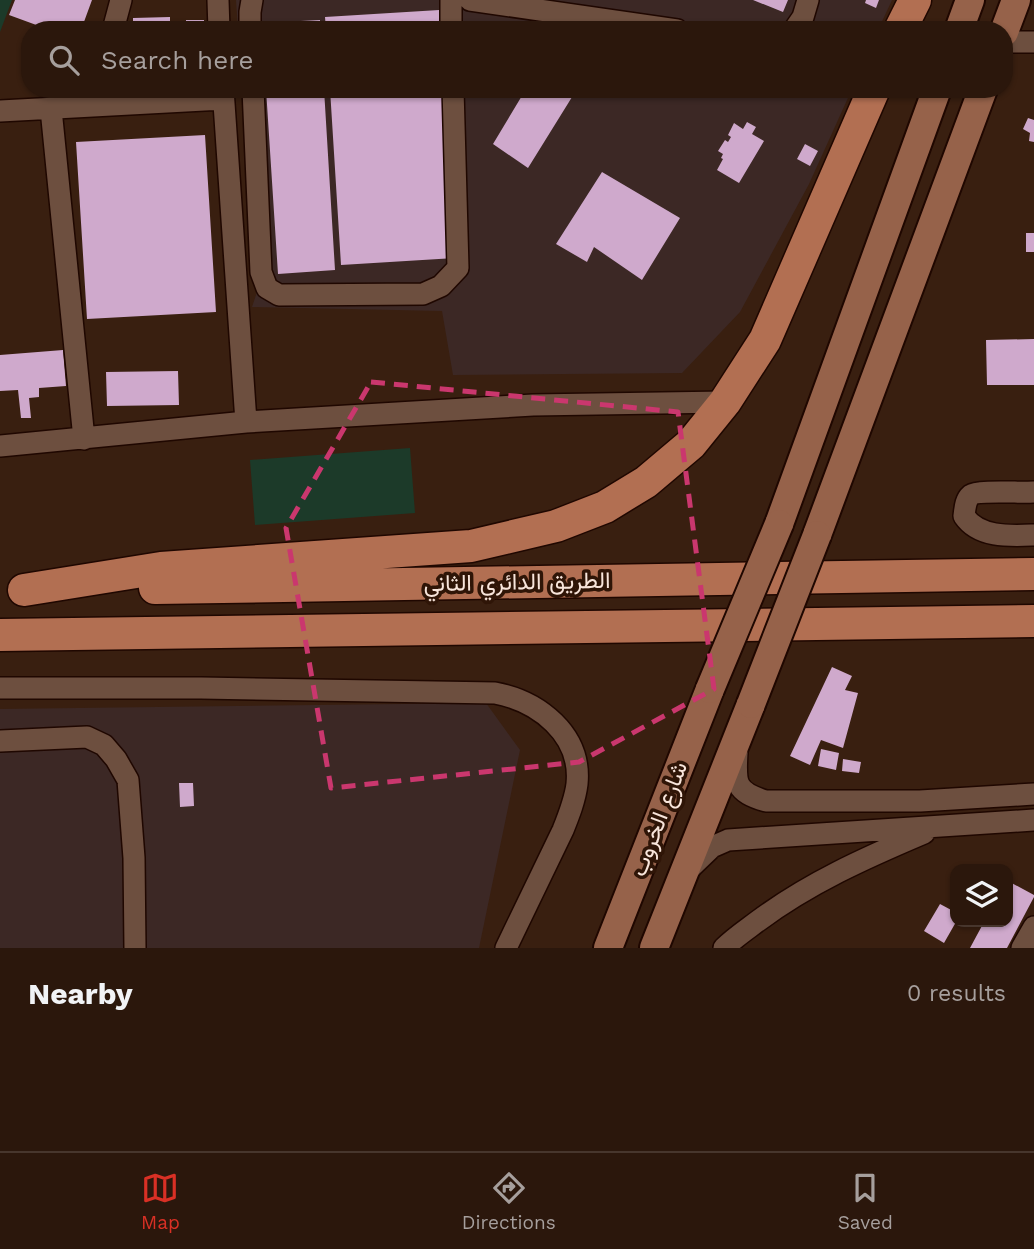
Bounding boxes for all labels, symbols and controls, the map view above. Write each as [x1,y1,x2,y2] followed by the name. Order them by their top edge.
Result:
[21,21,1013,98] search box
[45,41,83,79] icon: search
[101,45,253,75] text: Search here
[423,567,611,602] street label: الطريق الدائري الثاني
[625,758,695,881] street label: شارع الخروب
[950,864,1013,927] map controls
[950,864,1013,927] button: layers
[28,976,133,1011] text: Nearby
[907,980,1006,1007] text: 0 results
[141,1169,180,1234] tab: Map
[462,1169,556,1234] tab: Directions
[838,1169,893,1234] tab: Saved

